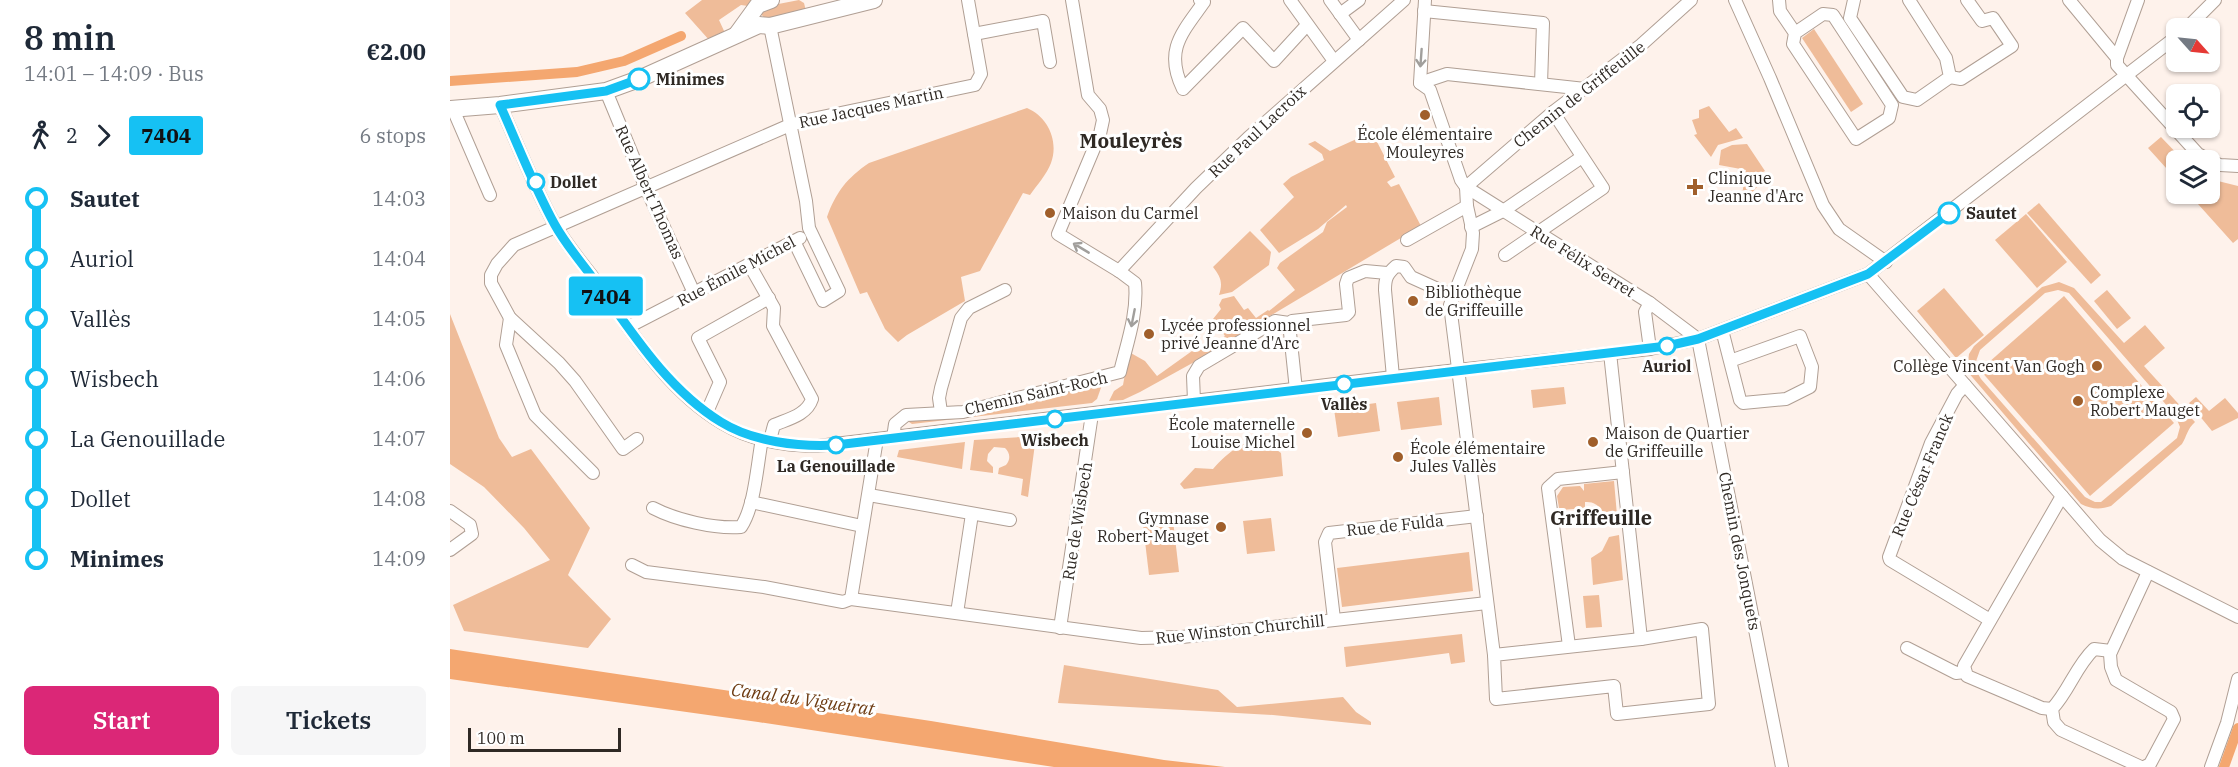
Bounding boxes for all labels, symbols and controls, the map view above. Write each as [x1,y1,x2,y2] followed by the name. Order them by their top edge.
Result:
[24,16,116,59] text: 8 min
[2166,18,2220,72] north arrow
[2166,18,2220,204] map controls
[1509,36,1649,152] street label: Chemin de Griffeuille
[367,37,426,66] text: €2.00
[1415,48,1426,68] one-way arrow
[24,60,204,87] text: 14:01 – 14:09 · Bus
[628,68,650,90] marker: Minimes
[656,69,724,89] place label: Minimes
[1204,81,1310,181] street label: Rue Paul Lacroix
[797,82,945,132] street label: Rue Jacques Martin
[2166,84,2220,138] button: locate
[1418,108,1432,122] marker: École élémentaire Mouleyres
[24,119,57,152] icon: walk
[87,119,120,152] icon: forward
[141,121,191,149] text: 7404
[66,122,78,149] text: 2
[359,122,426,149] text: 6 stops
[611,122,689,262] street label: Rue Albert Thomas
[1357,123,1493,162] place label: École élémentaire Mouleyres
[1080,127,1182,154] district label: Mouleyrès
[2166,150,2220,204] button: layers
[1708,168,1804,206] place label: Clinique Jeanne d'Arc
[550,172,597,192] place label: Dollet
[527,173,545,191] marker: Dollet
[1686,178,1704,196] marker: Clinique Jeanne d'Arc
[70,184,140,213] text: Sautet
[372,185,426,212] text: 14:03
[1938,202,1960,224] marker: Sautet
[1062,203,1199,223] place label: Maison du Carmel
[1966,203,2017,223] place label: Sautet
[1043,206,1057,220] marker: Maison du Carmel
[1527,221,1639,301] street label: Rue Félix Serret
[673,230,799,311] street label: Rue Émile Michel
[1073,241,1090,253] one-way arrow
[70,244,134,273] text: Auriol
[372,245,426,272] text: 14:04
[564,276,648,316] line badge: 7404
[581,282,631,310] text: 7404
[1425,282,1523,320] place label: Bibliothèque de Griffeuille
[1406,294,1420,308] marker: Bibliothèque de Griffeuille
[70,304,131,333] text: Vallès
[372,305,426,332] text: 14:05
[1126,309,1138,328] one-way arrow
[1161,315,1311,353] place label: Lycée professionnel privé Jeanne d'Arc
[1142,327,1156,341] marker: Lycée professionnel privé Jeanne d'Arc
[1658,337,1676,355] marker: Auriol
[1643,356,1692,376] place label: Auriol
[1893,356,2085,376] place label: Collège Vincent Van Gogh
[2090,359,2104,373] marker: Collège Vincent Van Gogh
[70,364,159,393] text: Wisbech
[372,365,426,392] text: 14:06
[963,367,1109,419] street label: Chemin Saint-Roch
[1335,375,1353,393] marker: Vallès
[2090,382,2200,420] place label: Complexe Robert Mauget
[1321,394,1367,414] place label: Vallès
[2071,394,2085,408] marker: Complexe Robert Mauget
[1046,410,1064,428] marker: Wisbech
[1887,410,1957,540] street label: Rue César Franck
[1169,413,1295,452] place label: École maternelle Louise Michel
[1605,423,1749,461] place label: Maison de Quartier de Griffeuille
[70,424,225,453] text: La Genouillade
[372,425,426,452] text: 14:07
[1300,426,1314,440] marker: École maternelle Louise Michel
[1021,430,1089,450] place label: Wisbech
[1586,435,1600,449] marker: Maison de Quartier de Griffeuille
[827,436,845,454] marker: La Genouillade
[1410,437,1545,476] place label: École élémentaire Jules Vallès
[1391,450,1405,464] marker: École élémentaire Jules Vallès
[777,456,895,476] place label: La Genouillade
[1058,460,1096,582] street label: Rue de Wisbech
[1715,470,1765,632] street label: Chemin des Jonquets
[70,484,131,513] text: Dollet
[372,485,426,512] text: 14:08
[1550,504,1652,531] district label: Griffeuille
[1097,508,1209,546] place label: Gymnase Robert-Mauget
[1345,510,1445,540] street label: Rue de Fulda
[1214,520,1228,534] marker: Gymnase Robert-Mauget
[70,544,164,573] text: Minimes
[372,545,426,572] text: 14:09
[1154,610,1326,648] street label: Rue Winston Churchill
[730,678,877,721] water label: Canal du Vigueirat
[24,686,219,755] button: Start
[231,686,426,755] button: Tickets
[468,725,621,752] scale bar
[477,728,525,748] text: 100 m

